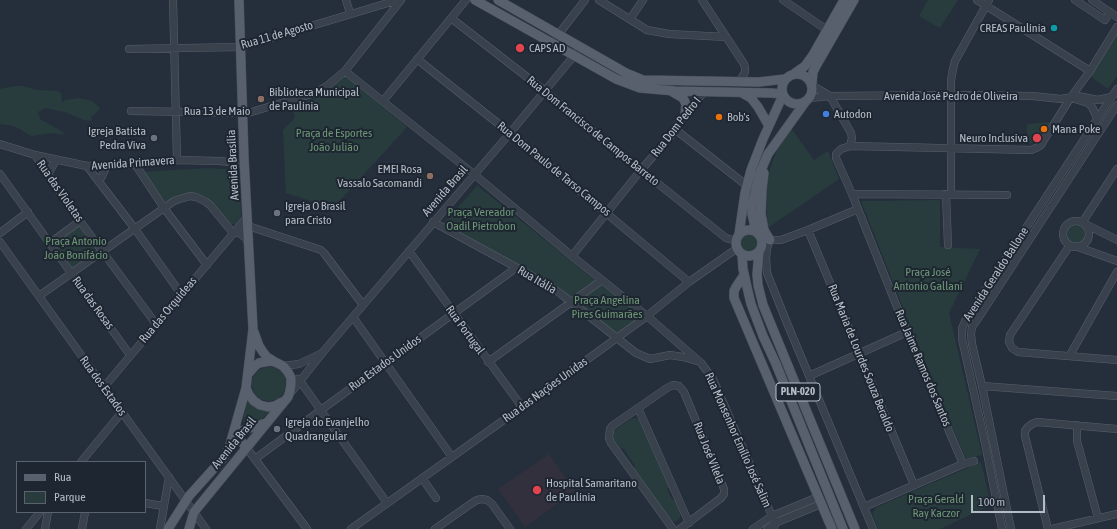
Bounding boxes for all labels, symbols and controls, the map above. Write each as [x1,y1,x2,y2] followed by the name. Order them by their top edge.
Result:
[239,18,315,52] street label: Rua 11 de Agosto
[980,21,1046,35] place label: CREAS Paulínia
[1049,23,1059,33] marker: CREAS Paulínia
[529,41,565,55] place label: CAPS AD
[514,42,526,54] marker: CAPS AD
[524,73,662,189] street label: Rua Dom Francisco de Campos Barreto
[269,85,359,113] place label: Biblioteca Municipal de Paulínia
[884,89,1018,103] street label: Avenida José Pedro de Oliveira
[256,94,266,104] marker: Biblioteca Municipal de Paulínia
[648,94,704,160] street label: Rua Dom Pedro I
[184,104,250,118] street label: Rua 13 de Maio
[834,107,872,121] place label: Autodon
[821,109,831,119] marker: Autodon
[727,110,750,124] place label: Bob's
[714,112,724,122] marker: Bob's
[494,119,614,219] street label: Rua Dom Paulo de Tarso Campos
[1052,122,1101,136] place label: Mana Poke
[88,124,146,152] place label: Igreja Batista Pedra Viva
[1039,124,1049,134] marker: Mana Poke
[296,126,372,154] park label: Praça de Esportes João Julião
[224,129,242,201] street label: Avenida Brasília
[959,131,1028,145] place label: Neuro Inclusiva
[1031,132,1043,144] marker: Neuro Inclusiva
[149,133,159,143] marker: Igreja Batista Pedra Viva
[91,153,175,173] street label: Avenida Primavera
[33,157,87,225] street label: Rua das Violetas
[337,162,422,190] place label: EMEI Rosa Vassalo Sacomandi
[419,163,471,219] street label: Avenida Brasil
[425,171,435,181] marker: EMEI Rosa Vassalo Sacomandi
[285,199,346,227] place label: Igreja O Brasil para Cristo
[446,205,516,233] park label: Praça Vereador Oadil Pietrobon
[272,208,282,218] marker: Igreja O Brasil para Cristo
[960,224,1032,324] street label: Avenida Geraldo Ballone
[44,234,108,262] park label: Praça Antonio João Bonifácio
[515,263,559,297] street label: Rua Itália
[894,265,962,293] park label: Praça José Antonio Gallani
[69,274,117,332] street label: Rua das Rosas
[136,274,200,346] street label: Rua das Orquídeas
[825,282,897,434] street label: Rua Maria de Lourdes Souza Beraldo
[572,293,642,321] park label: Praça Angelina Pires Guimarães
[442,303,488,357] street label: Rua Portugal
[892,307,954,429] street label: Rua Jaime Ramos dos Santos
[346,332,424,394] street label: Rua Estados Unidos
[77,353,129,419] street label: Rua dos Estados
[500,354,590,426] street label: Rua das Nações Unidas
[702,370,774,510] street label: Rua Monsenhor Emílio José Salim
[776,383,820,401] road number: PLN-020
[209,414,259,472] street label: Avenida Brasil
[285,415,369,443] place label: Igreja do Evanjelho Quadrangular
[690,420,728,486] street label: Rua José Vilela
[272,424,282,434] marker: Igreja do Evanjelho Quadrangular
[16,461,146,513] legend
[54,470,71,484] text: Rua
[546,476,637,504] place label: Hospital Samaritano de Paulínia
[531,484,543,496] marker: Hospital Samaritano de Paulínia
[973,487,1047,513] scale bar
[54,490,86,504] text: Parque
[908,492,964,520] park label: Praça Gerald Ray Kaczor
[978,495,1005,509] text: 100 m

